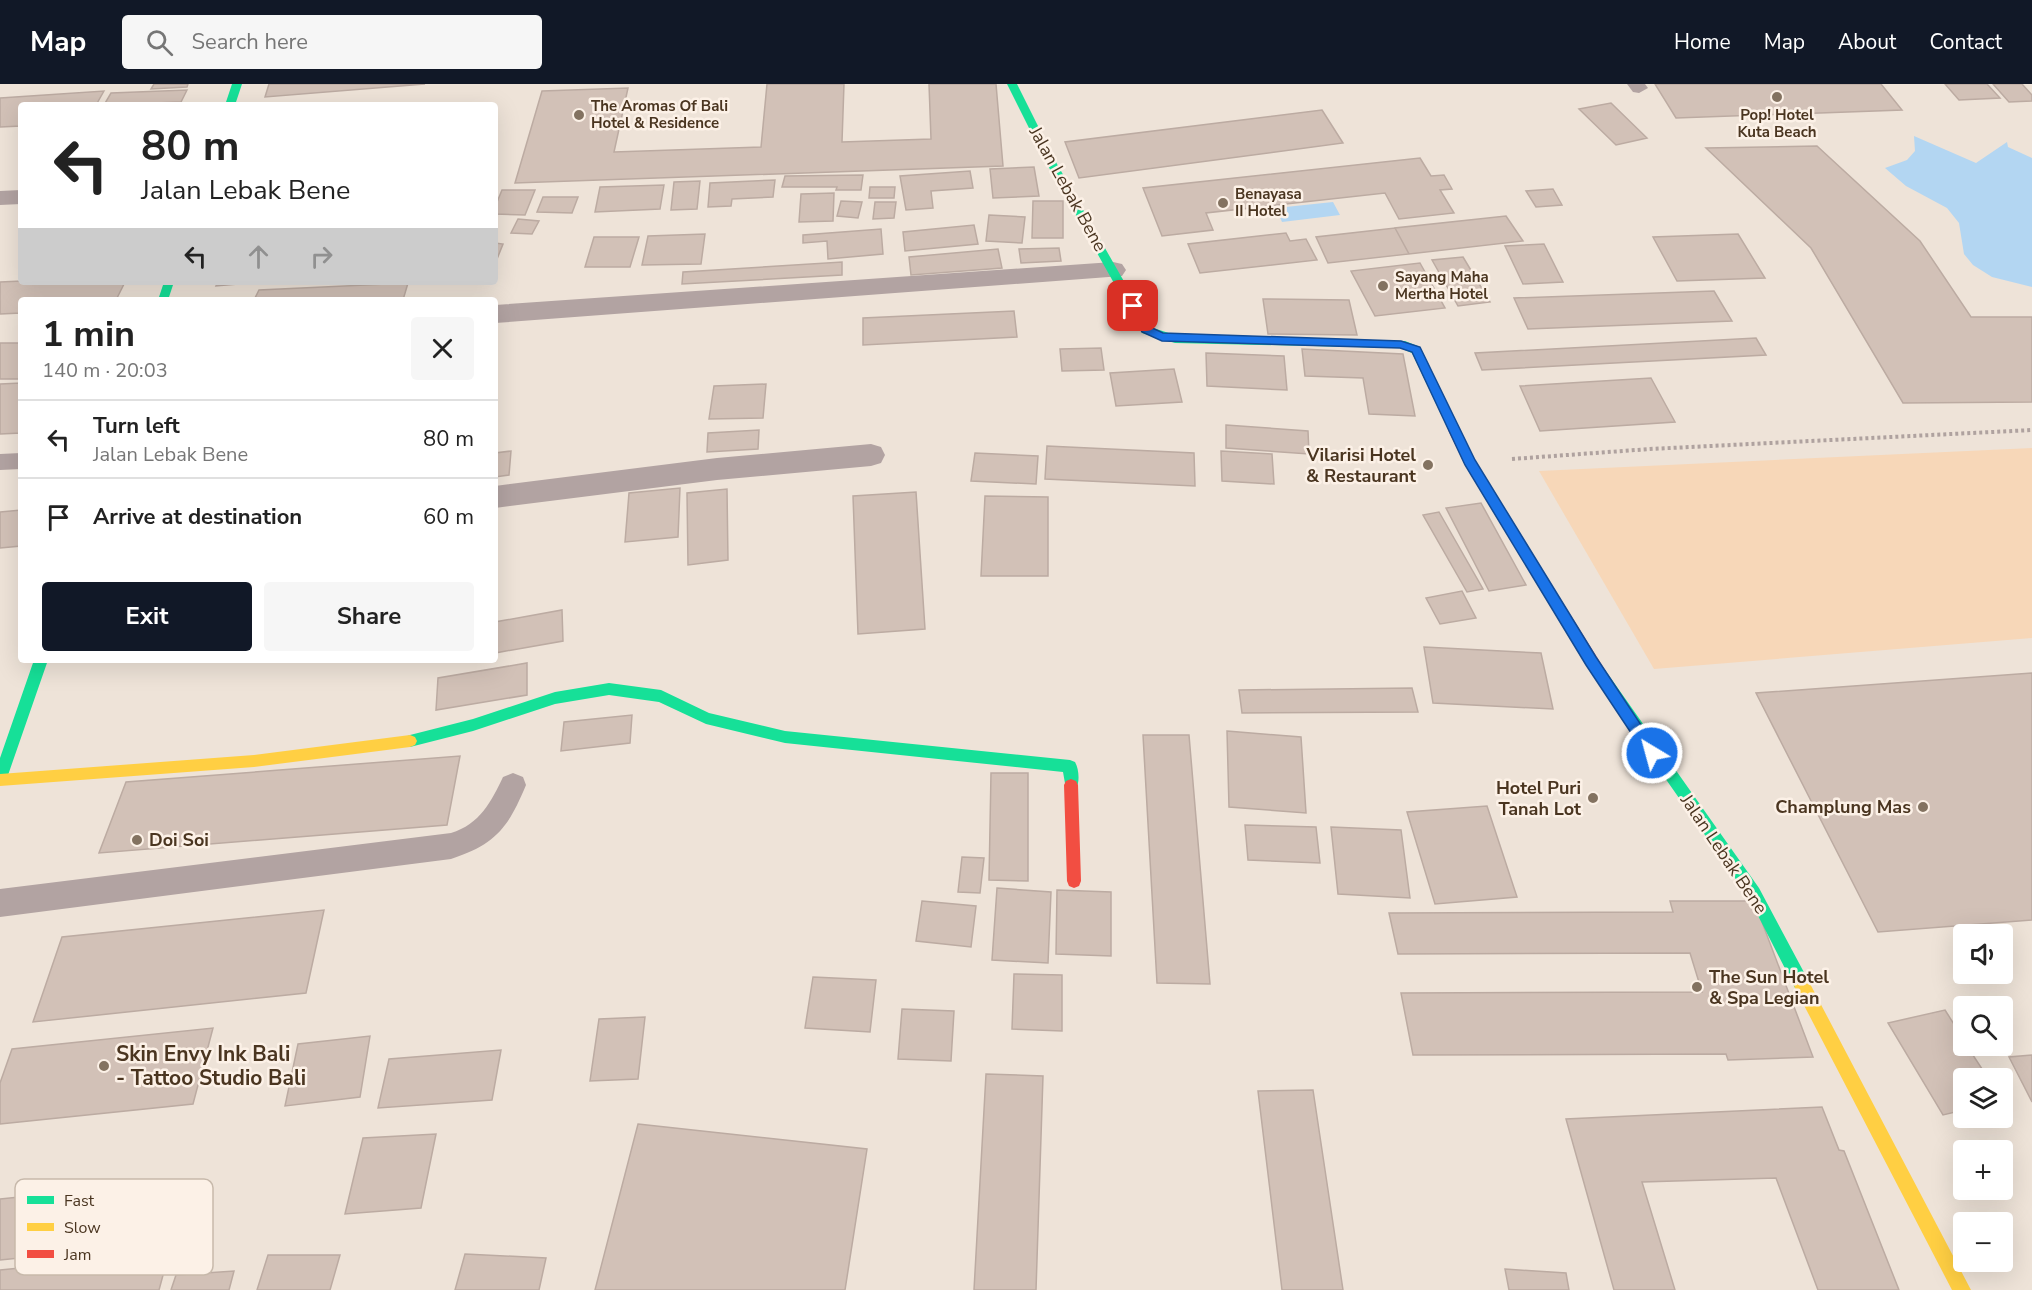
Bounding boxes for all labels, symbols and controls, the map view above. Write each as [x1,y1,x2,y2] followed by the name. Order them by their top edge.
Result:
[122,15,542,69] search box
[30,23,86,61] text: Map
[143,26,176,59] icon: search
[191,27,308,57] text: Search here
[1674,28,1731,56] text: Home
[1764,28,1805,56] text: Map
[1838,28,1896,56] text: About
[1929,28,2002,56] text: Contact
[1770,90,1784,104] marker: Pop! Hotel Kuta Beach
[591,96,728,133] place label: The Aromas Of Bali Hotel & Residence
[1737,105,1817,142] place label: Pop! Hotel Kuta Beach
[572,108,586,122] marker: The Aromas Of Bali Hotel & Residence
[141,118,240,175] text: 80 m
[1023,121,1112,256] street label: Jalan Lebak Bene
[42,126,120,204] icon: left
[141,172,350,209] text: Jalan Lebak Bene
[1235,184,1302,221] place label: Benayasa II Hotel
[1216,196,1230,210] marker: Benayasa II Hotel
[179,240,212,273] icon: left
[242,240,275,273] icon: ahead
[305,240,338,273] icon: right
[1395,267,1489,304] place label: Sayang Maha Mertha Hotel
[1376,279,1390,293] marker: Sayang Maha Mertha Hotel
[1107,280,1158,331] pin
[1116,289,1149,322] icon: arrive
[42,310,135,359] text: 1 min
[411,317,474,380] button: close
[42,357,168,384] text: 140 m · 20:03
[93,411,180,441] text: Turn left
[42,423,75,456] icon: left
[423,424,474,454] text: 80 m
[93,441,248,468] text: Jalan Lebak Bene
[1306,443,1416,488] place label: Vilarisi Hotel & Restaurant
[1421,458,1435,472] marker: Vilarisi Hotel & Restaurant
[42,501,75,534] icon: arrive
[93,502,302,532] text: Arrive at destination
[423,502,474,532] text: 60 m
[42,582,252,651] button: Exit
[264,582,474,651] button: Share
[1620,721,1684,785] position arrow
[1496,776,1581,821] place label: Hotel Puri Tanah Lot
[1674,789,1773,919] street label: Jalan Lebak Bene
[1586,791,1600,805] marker: Hotel Puri Tanah Lot
[1775,795,1911,819] place label: Champlung Mas
[1916,800,1930,814] marker: Champlung Mas
[149,828,209,852] place label: Doi Soi
[130,833,144,847] marker: Doi Soi
[1953,924,2013,1272] map controls
[1953,924,2013,984] button: sound
[1709,965,1829,1010] place label: The Sun Hotel & Spa Legian
[1690,980,1704,994] marker: The Sun Hotel & Spa Legian
[1953,996,2013,1056] button: search
[116,1040,306,1092] place label: Skin Envy Ink Bali - Tattoo Studio Bali
[97,1059,111,1073] marker: Skin Envy Ink Bali - Tattoo Studio Bali
[1953,1068,2013,1128] button: layers
[1953,1140,2013,1200] button: +
[15,1179,213,1275] legend
[64,1190,95,1212] text: Fast
[1953,1212,2013,1272] button: −
[64,1217,101,1239] text: Slow
[63,1244,91,1266] text: Jam

